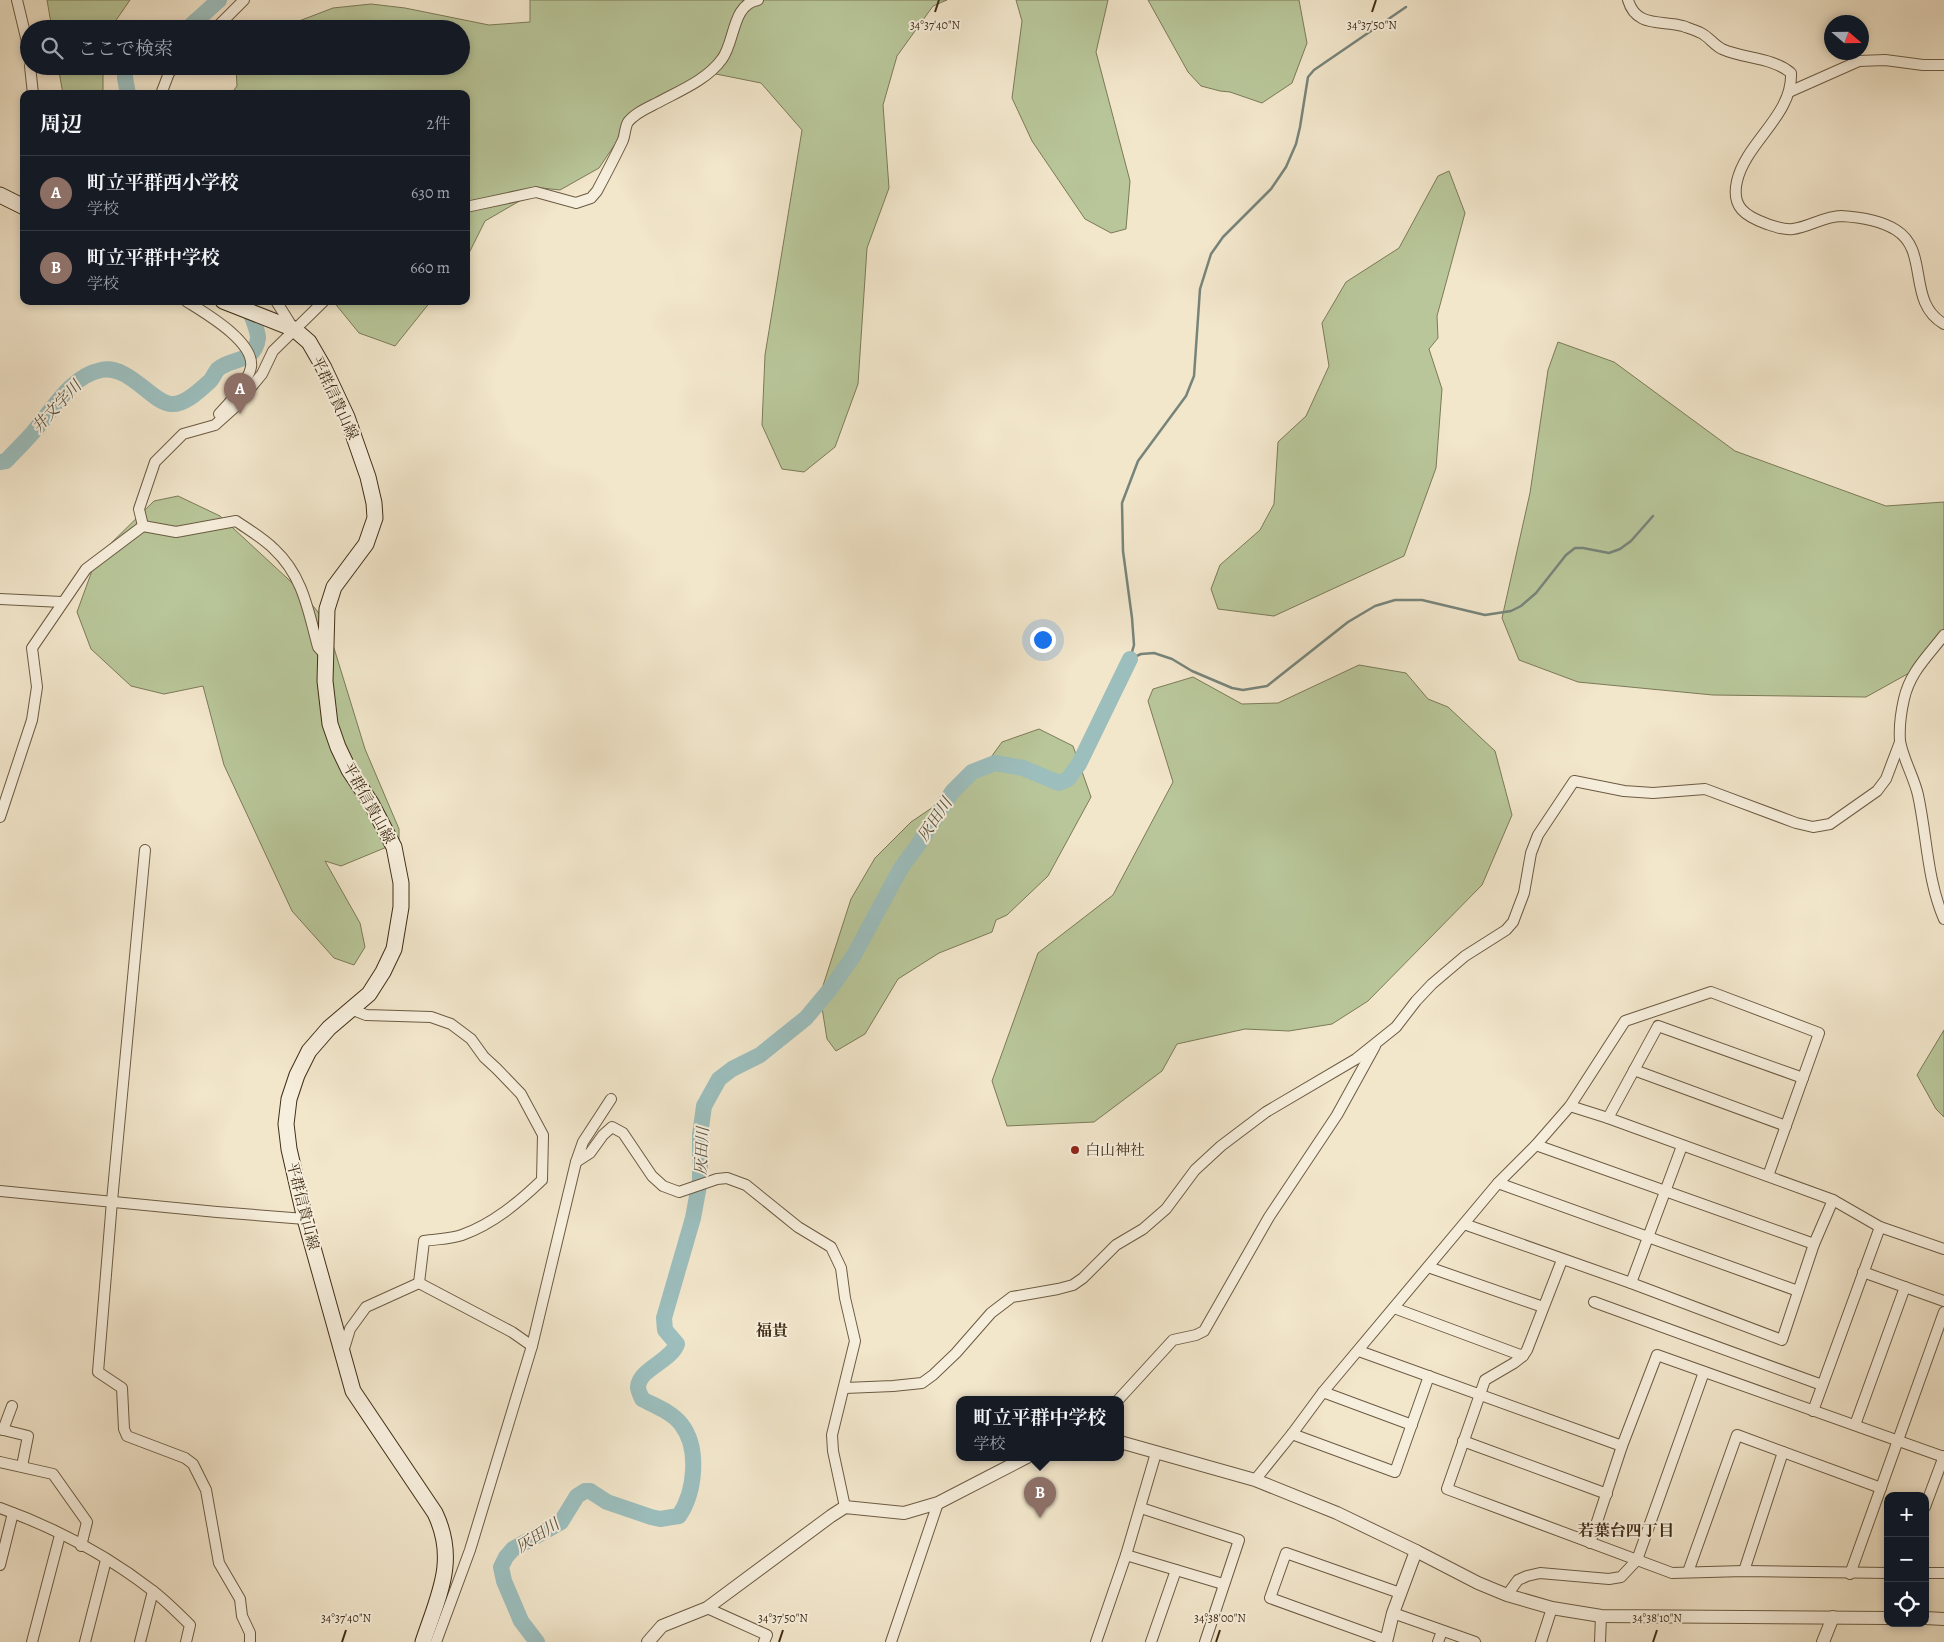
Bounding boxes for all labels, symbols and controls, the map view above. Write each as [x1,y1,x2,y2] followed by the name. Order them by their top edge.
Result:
[1824,15,1869,60] north arrow
[910,17,960,33] text: 34°37'40"N
[1347,17,1397,33] text: 34°37'50"N
[20,20,470,75] search box
[38,34,66,62] icon: search
[78,36,173,62] text: ここで検索
[40,110,82,138] text: 周辺
[426,113,450,135] text: 2件
[87,170,239,196] text: 町立平群西小学校
[51,182,61,204] text: A
[411,182,450,204] text: 630 m
[87,198,119,220] text: 学校
[87,245,220,271] text: 町立平群中学校
[51,257,61,279] text: B
[410,257,450,279] text: 660 m
[87,273,119,295] text: 学校
[307,353,363,443] street label: 平群信貴山線
[224,373,256,414] pin: A
[27,374,88,438] water label: 井文字川
[1030,627,1056,653] your location
[338,759,400,847] street label: 平群信貴山線
[912,792,958,846] water label: 灰田川
[690,1125,714,1176] water label: 灰田川
[1085,1140,1145,1160] place label: 白山神社
[1069,1144,1081,1156] marker: 白山神社
[282,1160,324,1252] street label: 平群信貴山線
[755,1320,788,1342] district label: 福貴
[956,1396,1124,1461] popup
[973,1405,1107,1431] text: 町立平群中学校
[973,1433,1006,1455] text: 学校
[1024,1477,1056,1518] pin: B
[1884,1492,1929,1627] map controls
[1884,1492,1929,1537] button: +
[511,1512,565,1558] water label: 灰田川
[1578,1520,1674,1542] district label: 若葉台四丁目
[1884,1537,1929,1582] button: −
[1884,1582,1929,1627] button: locate
[321,1610,371,1626] text: 34°37'40"N
[758,1610,808,1626] text: 34°37'50"N
[1194,1610,1246,1626] text: 34°38'00"N
[1632,1610,1682,1626] text: 34°38'10"N

